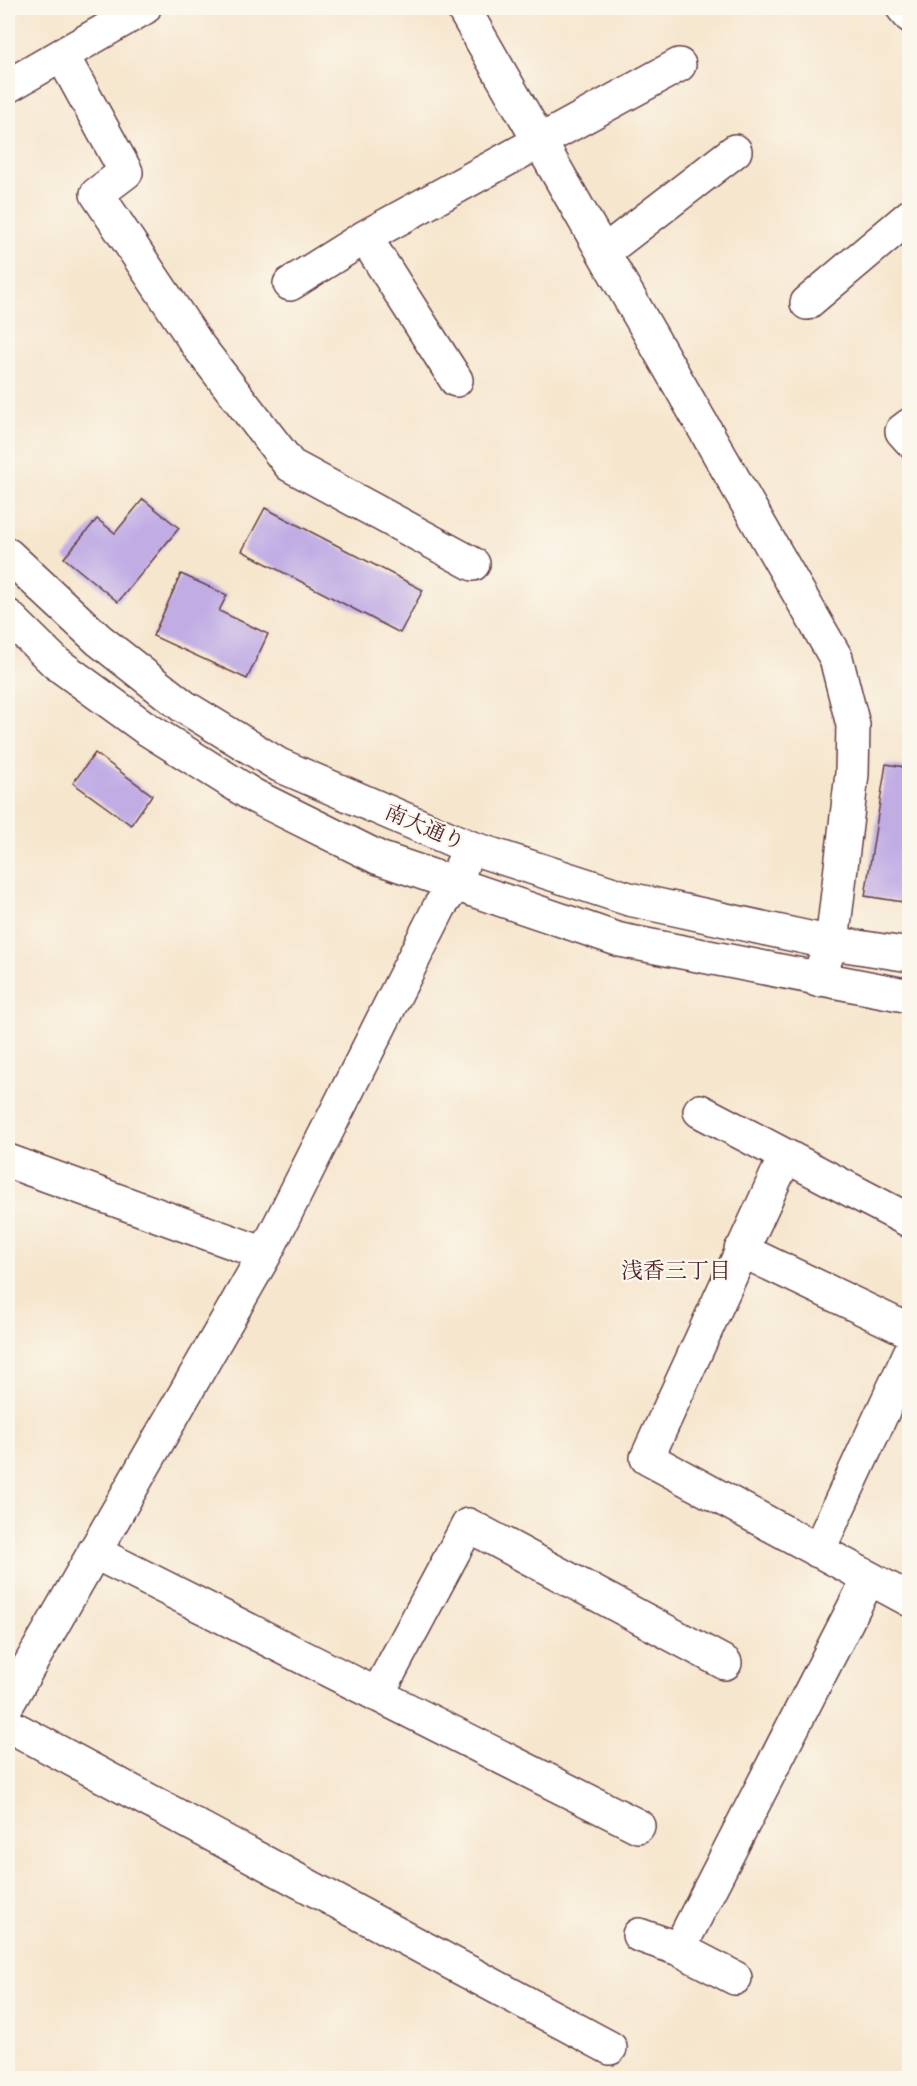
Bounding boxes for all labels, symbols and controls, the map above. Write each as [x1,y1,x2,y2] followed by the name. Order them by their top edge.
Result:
[382,800,468,854] street label: 南大通り
[621,1259,731,1283] district label: 浅香三丁目

